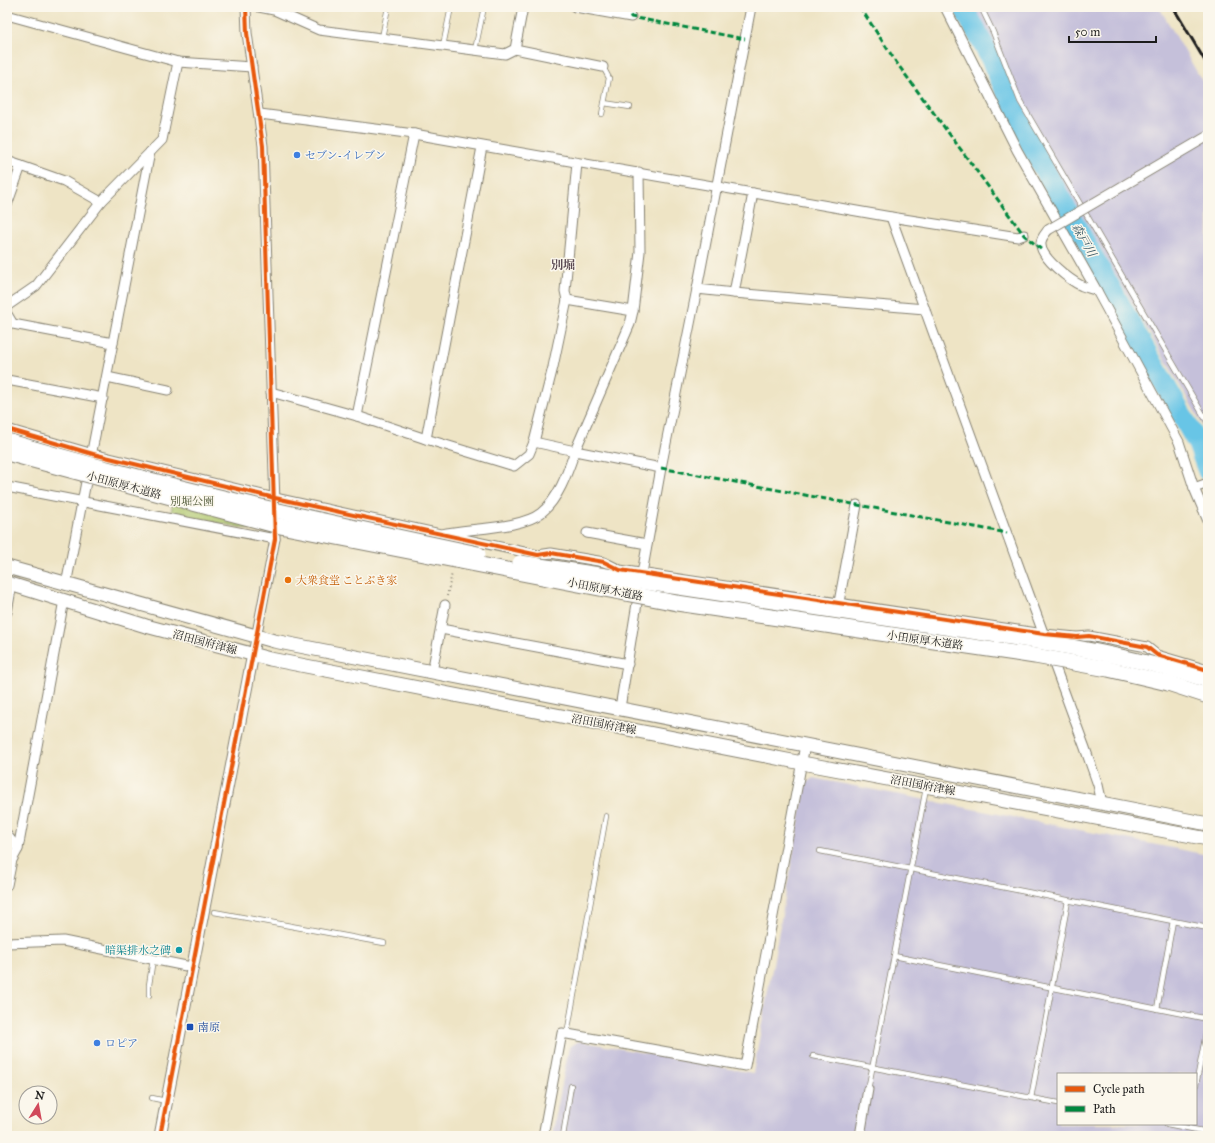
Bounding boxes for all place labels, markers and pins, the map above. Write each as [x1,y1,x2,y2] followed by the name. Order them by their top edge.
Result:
[305,149,386,162] place label: セブン-イレブン
[292,150,302,160] marker: セブン-イレブン
[296,574,397,587] place label: 大衆食堂 ことぶき家
[283,575,293,585] marker: 大衆食堂 ことぶき家
[105,944,171,957] place label: 暗渠排水之碑
[174,945,184,955] marker: 暗渠排水之碑
[198,1021,220,1034] place label: 南原
[185,1022,195,1032] marker: 南原
[105,1037,138,1050] place label: ロピア
[92,1038,102,1048] marker: ロピア

